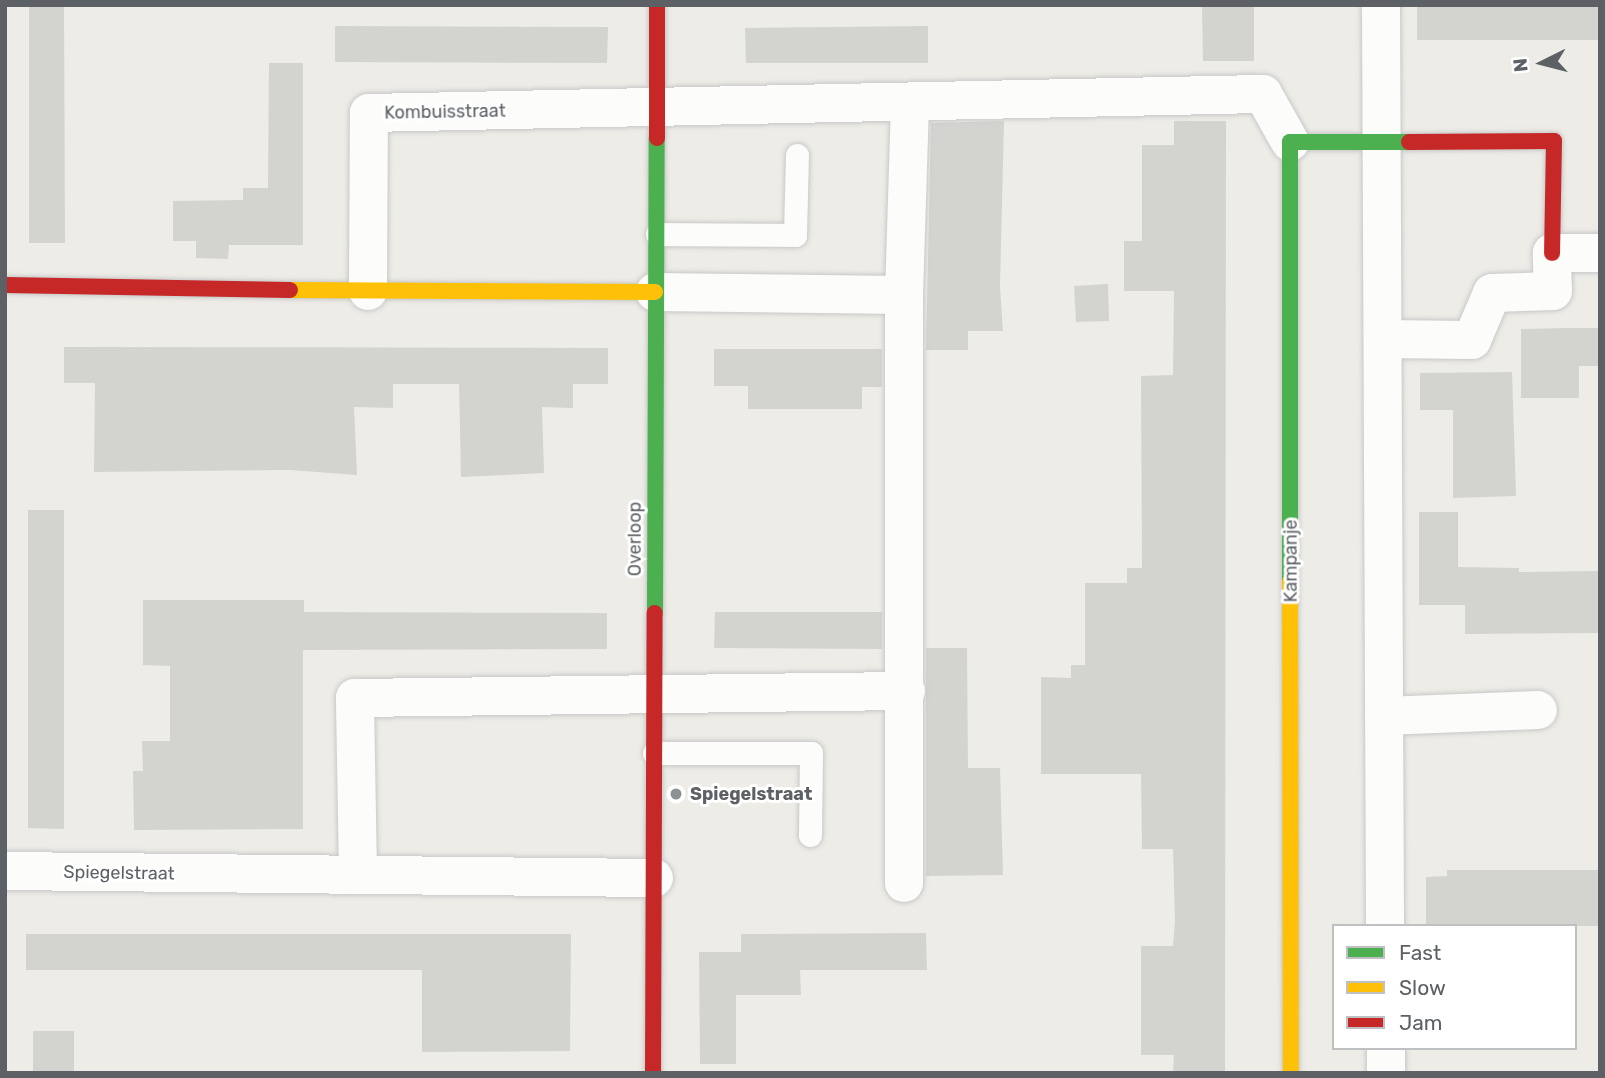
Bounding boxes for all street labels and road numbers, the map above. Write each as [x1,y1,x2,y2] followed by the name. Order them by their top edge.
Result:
[384,100,506,124] street label: Kombuisstraat
[624,502,646,576] street label: Overloop
[1280,520,1302,602] street label: Kampanje
[63,861,175,885] street label: Spiegelstraat

